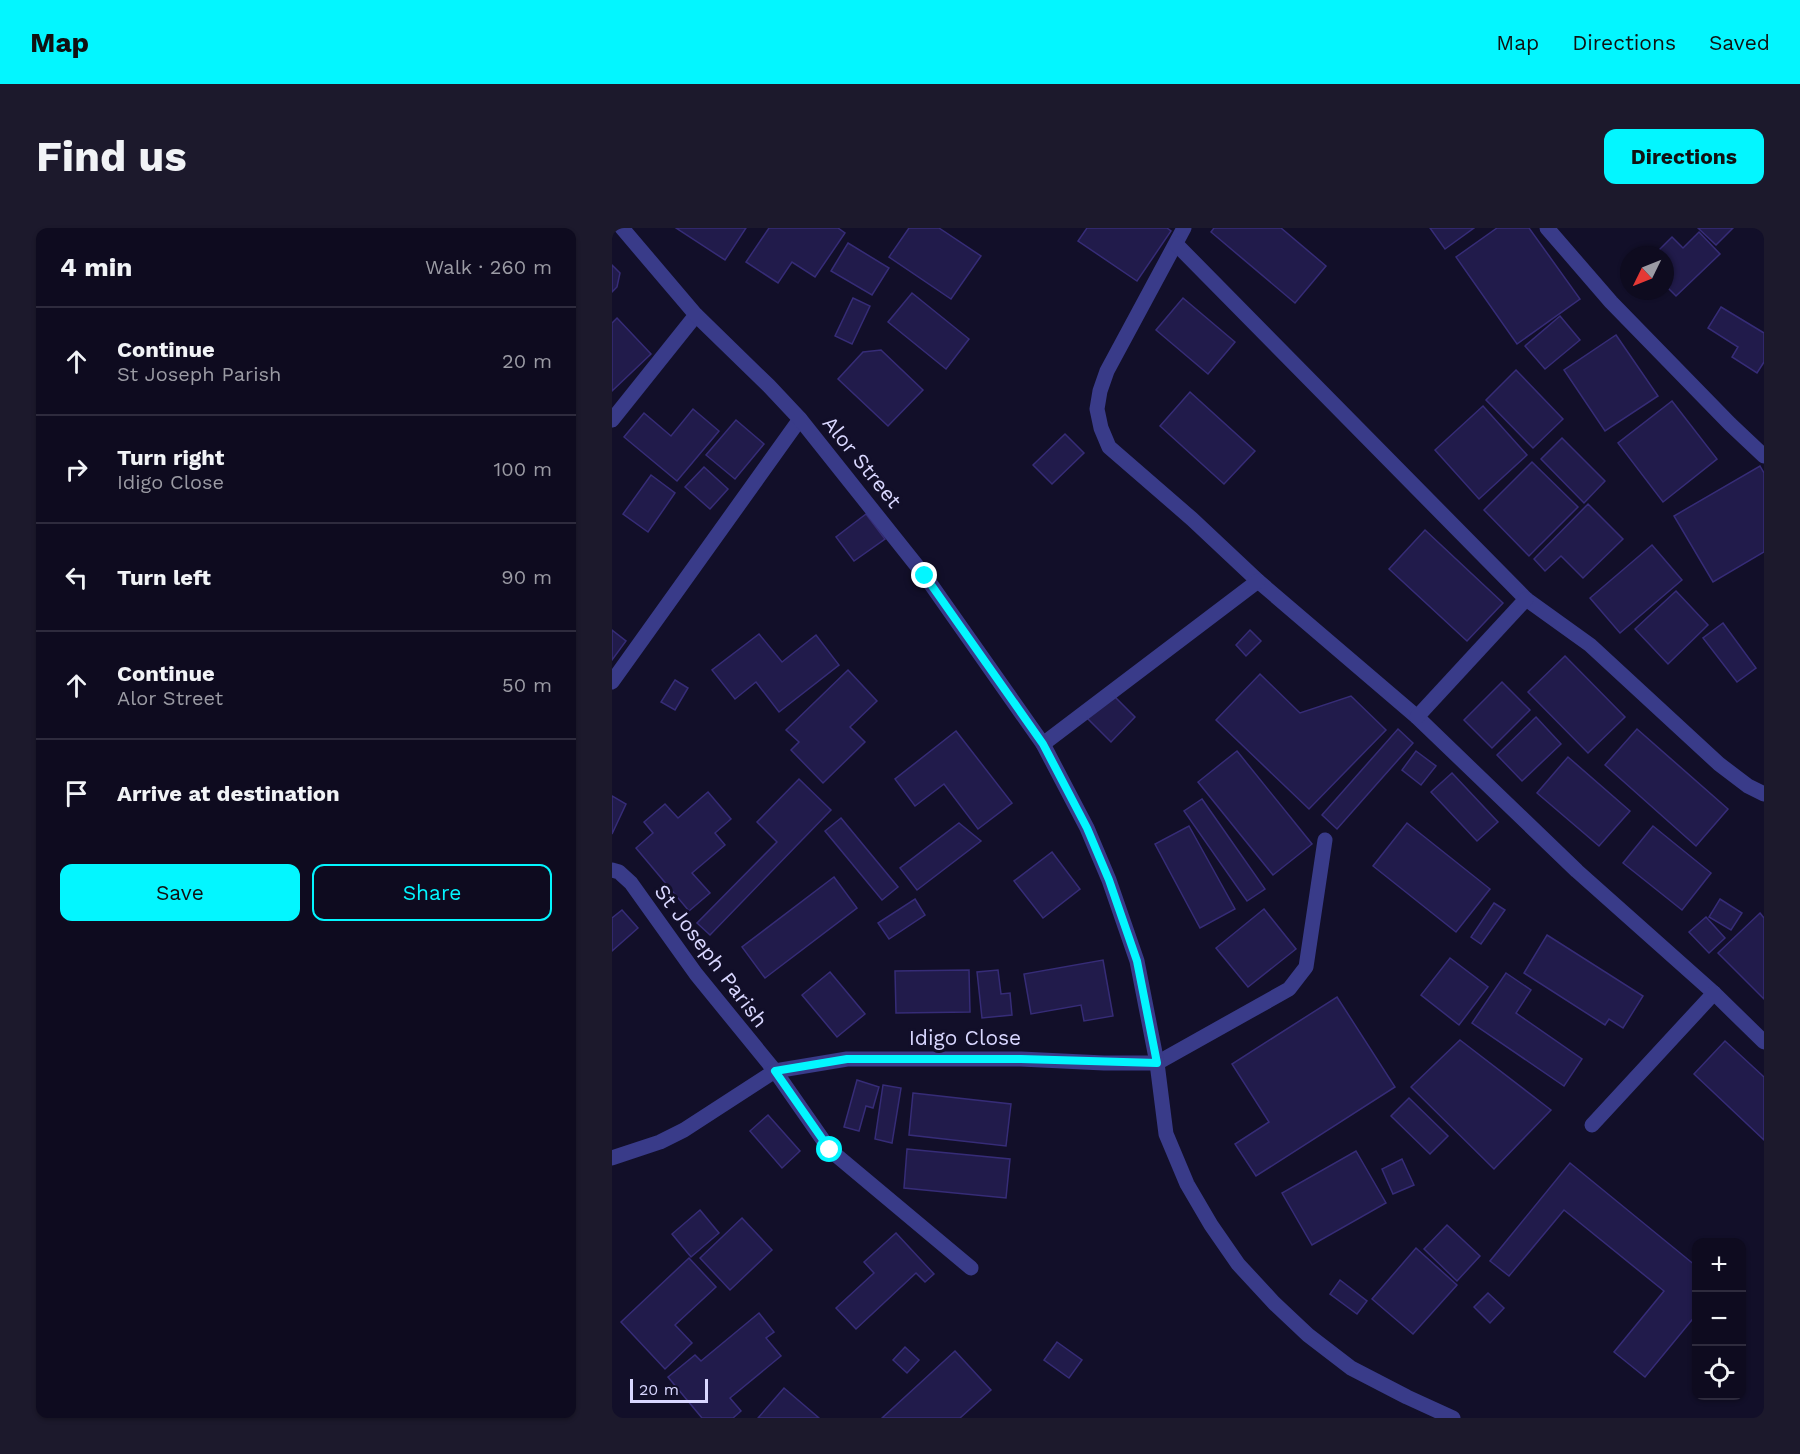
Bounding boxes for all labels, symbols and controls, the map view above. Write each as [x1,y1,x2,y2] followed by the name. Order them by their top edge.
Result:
[30,26,89,59] text: Map
[1496,30,1539,55] text: Map
[1572,30,1676,55] text: Directions
[1709,30,1770,55] text: Saved
[1604,129,1764,184] button: Directions
[36,132,187,181] text: Find us
[1620,246,1674,300] north arrow
[60,252,132,282] text: 4 min
[425,255,552,279] text: Walk · 260 m
[117,337,215,362] text: Continue
[60,345,93,378] icon: ahead
[502,349,552,373] text: 20 m
[117,362,281,386] text: St Joseph Parish
[818,411,907,513] street label: Alor Street
[117,445,224,470] text: Turn right
[60,453,93,486] icon: right
[493,457,552,481] text: 100 m
[117,470,224,494] text: Idigo Close
[60,561,93,594] icon: left
[911,562,937,588] route end
[117,565,211,590] text: Turn left
[501,565,552,589] text: 90 m
[117,661,215,686] text: Continue
[60,669,93,702] icon: ahead
[502,673,552,697] text: 50 m
[117,686,223,710] text: Alor Street
[60,777,93,810] icon: arrive
[117,781,340,806] text: Arrive at destination
[60,864,300,921] button: Save
[312,864,552,921] button: Share
[649,879,773,1032] street label: St Joseph Parish
[909,1025,1021,1050] street label: Idigo Close
[816,1136,842,1162] route start
[1692,1238,1746,1400] map controls
[1692,1238,1746,1292] button: +
[1692,1292,1746,1346] button: −
[1692,1346,1746,1400] button: locate
[630,1376,708,1404] scale bar
[639,1380,679,1399] text: 20 m

